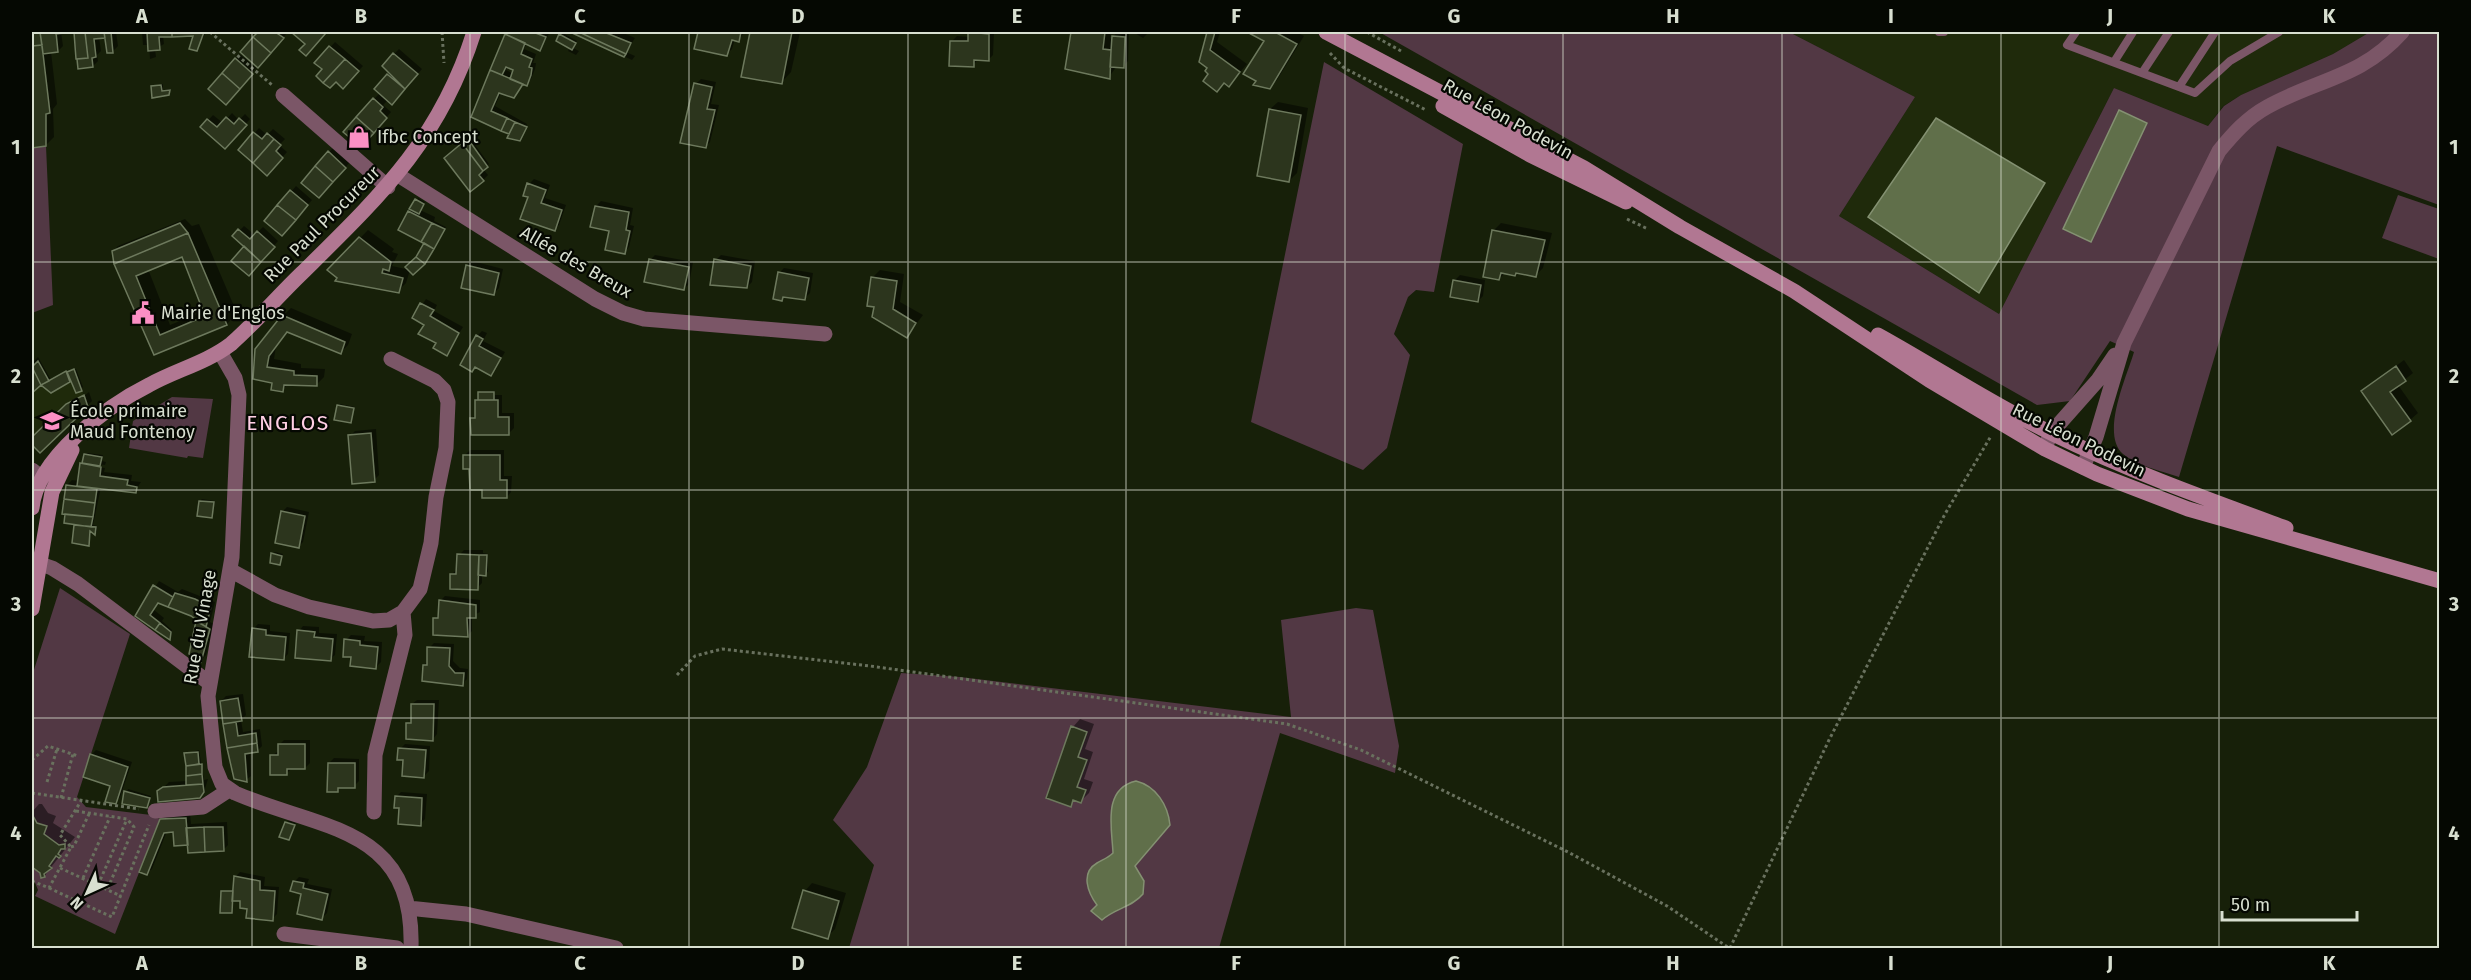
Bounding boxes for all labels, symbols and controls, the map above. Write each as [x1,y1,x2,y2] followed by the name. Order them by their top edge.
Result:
[135,4,149,28] text: A
[355,4,367,28] text: B
[574,4,586,28] text: C
[791,4,805,28] text: D
[1012,4,1022,28] text: E
[1231,4,1241,28] text: F
[1448,4,1460,28] text: G
[1666,4,1680,28] text: H
[1888,4,1894,28] text: I
[2106,4,2113,28] text: J
[2323,4,2336,28] text: K
[1439,74,1577,164] street label: Rue Léon Podevin
[346,124,372,150] shop icon: Ifbc Concept
[377,126,479,148] place label: Ifbc Concept
[11,135,21,159] text: 1
[2449,135,2459,159] text: 1
[259,161,385,287] street label: Rue Paul Procureur
[516,221,636,303] street label: Allée des Breux
[130,300,156,326] public building icon: Mairie d'Englos
[161,302,285,324] place label: Mairie d'Englos
[11,364,21,388] text: 2
[2449,364,2459,388] text: 2
[2009,398,2149,482] street label: Rue Léon Podevin
[70,399,195,443] place label: École primaire Maud Fontenoy
[39,408,65,434] school or university icon: École primaire Maud Fontenoy
[246,410,330,436] district label: ENGLOS
[179,568,221,686] street label: Rue du Vinage
[10,592,21,616] text: 3
[2448,592,2459,616] text: 3
[10,821,22,845] text: 4
[2448,821,2460,845] text: 4
[57,863,117,923] north arrow
[2222,884,2357,922] scale bar
[66,893,87,914] text: N
[2231,894,2270,916] text: 50 m
[135,951,149,975] text: A
[355,951,367,975] text: B
[574,951,586,975] text: C
[791,951,805,975] text: D
[1012,951,1022,975] text: E
[1231,951,1241,975] text: F
[1448,951,1460,975] text: G
[1666,951,1680,975] text: H
[1888,951,1894,975] text: I
[2106,951,2113,975] text: J
[2323,951,2336,975] text: K

